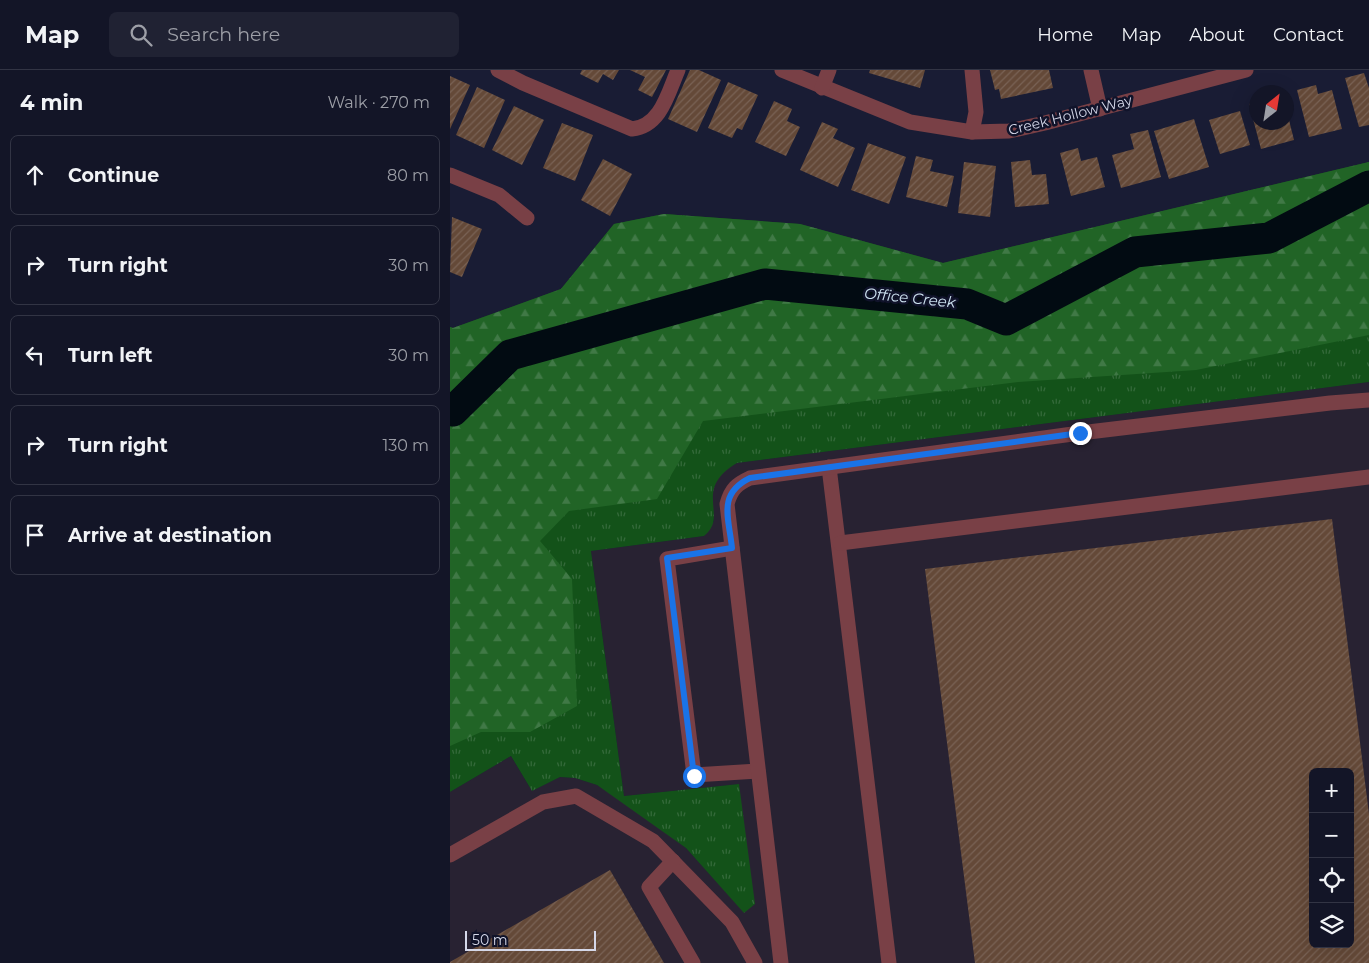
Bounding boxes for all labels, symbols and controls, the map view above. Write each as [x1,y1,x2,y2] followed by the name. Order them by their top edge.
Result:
[109,12,459,57] search box
[25,20,79,49] text: Map
[127,21,155,49] icon: search
[167,23,280,46] text: Search here
[1037,24,1093,46] text: Home
[1121,24,1161,46] text: Map
[1189,24,1245,46] text: About
[1273,24,1344,46] text: Contact
[1249,85,1294,130] north arrow
[20,90,83,115] text: 4 min
[1006,91,1134,139] street label: Creek Hollow Way
[327,93,430,112] text: Walk · 270 m
[21,161,49,189] icon: ahead
[68,164,159,187] text: Continue
[387,166,429,185] text: 80 m
[21,251,49,279] icon: right
[68,254,168,277] text: Turn right
[388,256,429,275] text: 30 m
[863,283,958,312] water label: Office Creek
[21,341,49,369] icon: left
[68,344,153,367] text: Turn left
[388,346,429,365] text: 30 m
[1069,422,1092,445] route end
[21,431,49,459] icon: right
[68,434,168,457] text: Turn right
[382,436,429,455] text: 130 m
[21,521,49,549] icon: arrive
[68,524,272,547] text: Arrive at destination
[683,765,706,788] route start
[1309,768,1354,948] map controls
[1309,768,1354,813] button: +
[1309,813,1354,858] button: −
[1309,858,1354,903] button: locate
[1309,903,1354,948] button: layers
[465,928,596,951] scale bar
[472,931,508,949] text: 50 m

